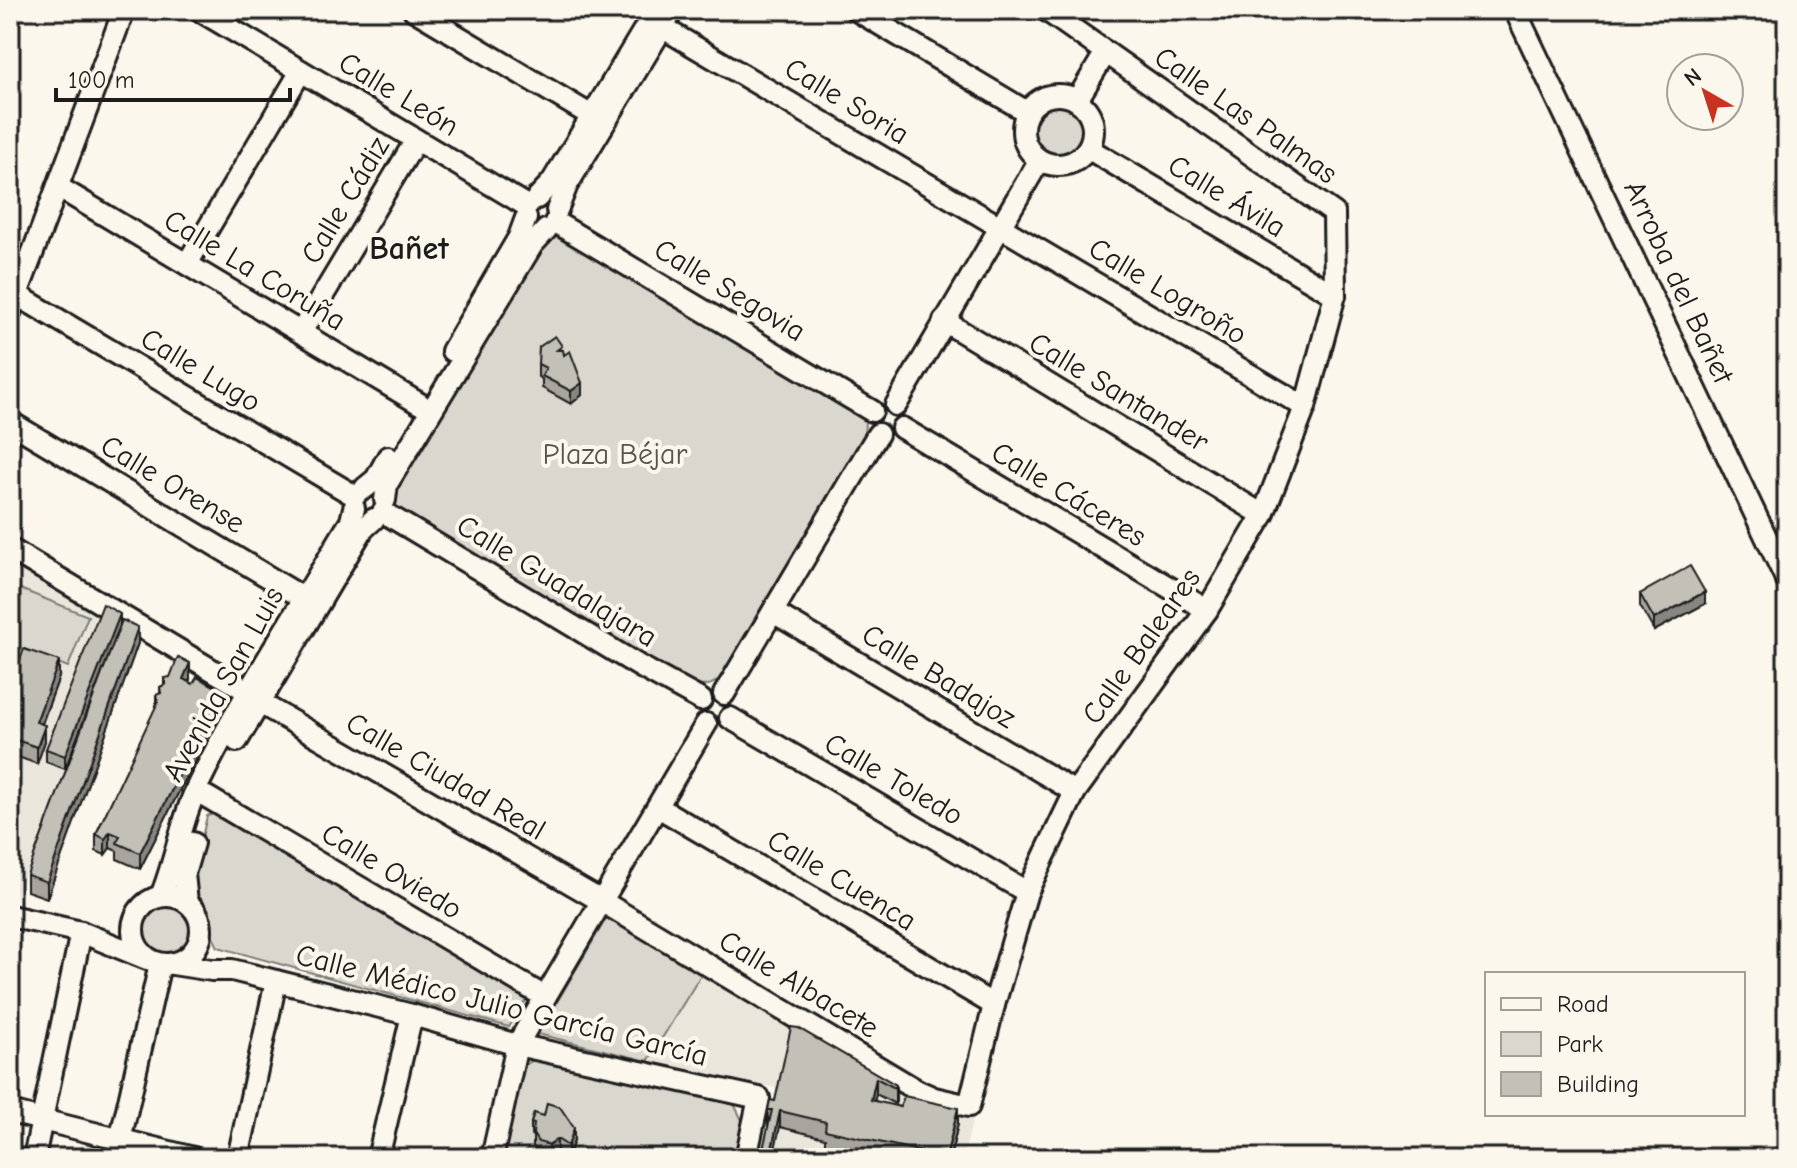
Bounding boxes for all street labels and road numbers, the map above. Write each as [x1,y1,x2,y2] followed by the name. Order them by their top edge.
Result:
[1148,39,1344,191] street label: Calle Las Palmas
[332,45,465,144] street label: Calle León
[778,51,915,152] street label: Calle Soria
[294,130,397,270] street label: Calle Cádiz
[1162,147,1292,245] street label: Calle Ávila
[1616,175,1741,391] street label: Arroba del Bañet
[158,202,352,338] street label: Calle La Coruña
[1082,231,1253,352] street label: Calle Logroño
[648,232,812,349] street label: Calle Segovia
[134,321,267,420] street label: Calle Lugo
[1023,325,1215,460] street label: Calle Santander
[94,428,251,541] street label: Calle Orense
[985,435,1152,554] street label: Calle Cáceres
[450,508,663,655] street label: Calle Guadalajara
[1075,562,1208,731] street label: Calle Baleares
[155,581,291,788] street label: Avenida San Luis
[856,617,1022,736] street label: Calle Badajoz
[340,705,552,848] street label: Calle Ciudad Real
[818,726,969,833] street label: Calle Toledo
[315,816,468,927] street label: Calle Oviedo
[761,822,923,939] street label: Calle Cuenca
[713,923,885,1046] street label: Calle Albacete
[292,937,711,1074] street label: Calle Médico Julio García García

